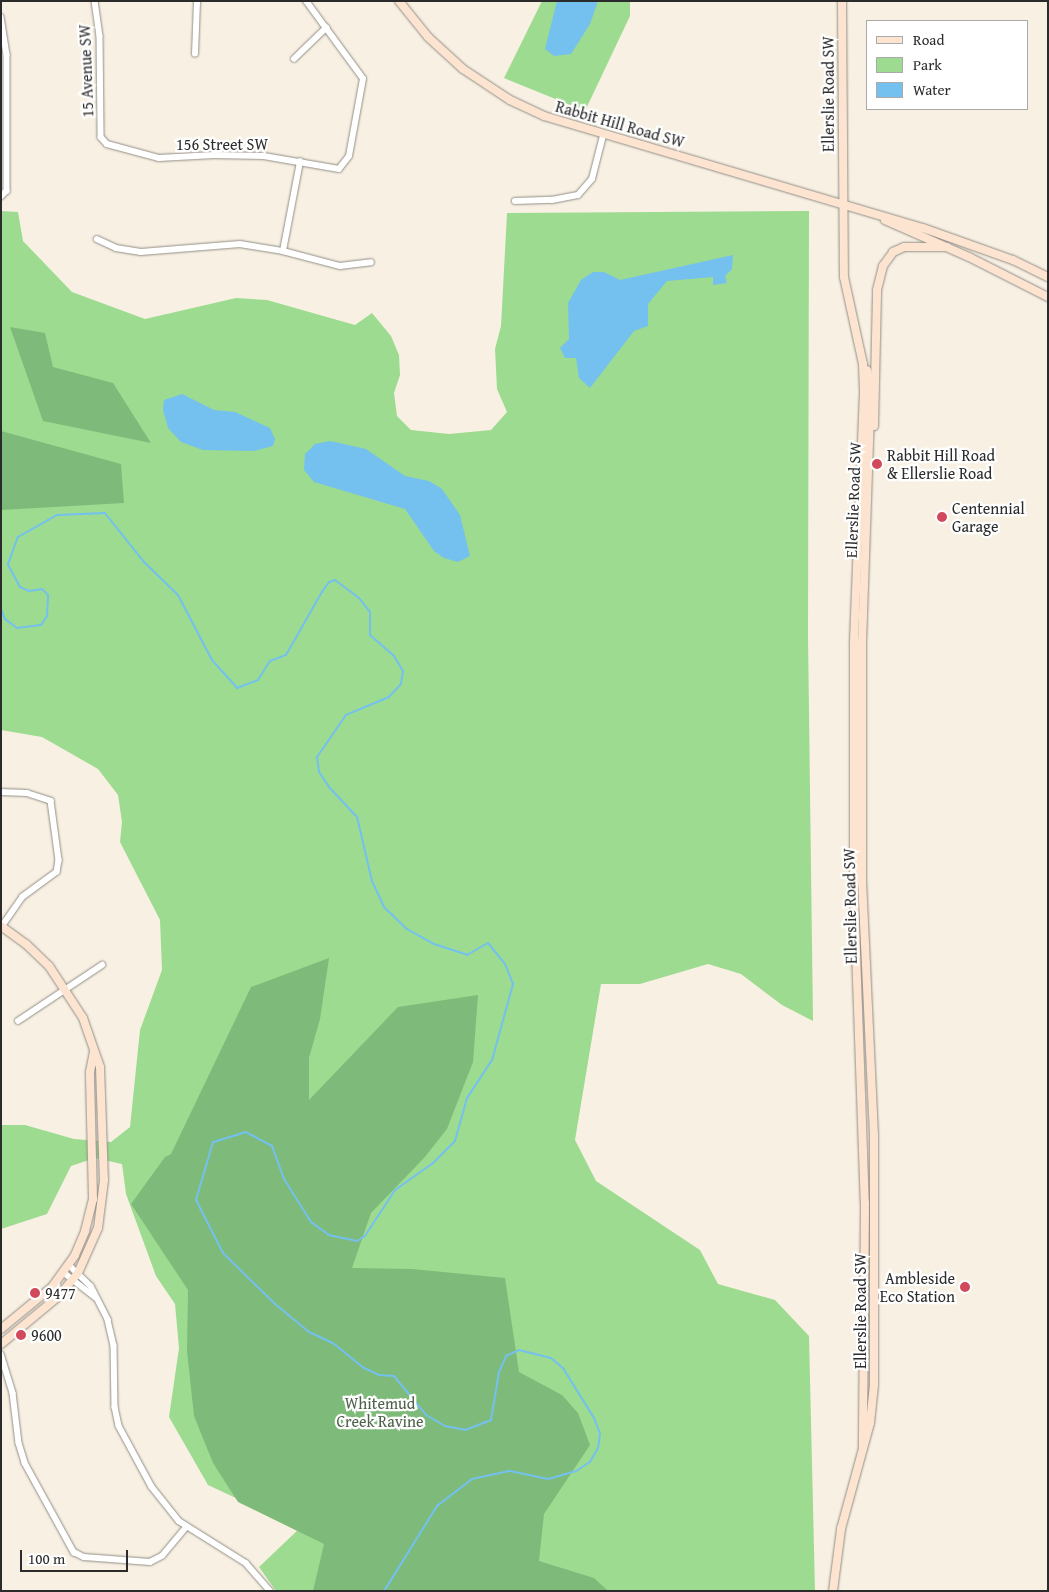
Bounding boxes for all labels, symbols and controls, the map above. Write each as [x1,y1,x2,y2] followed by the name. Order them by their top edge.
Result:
[866,20,1029,110] legend
[75,24,97,118] street label: 15 Avenue SW
[913,29,944,50] text: Road
[818,36,838,152] street label: Ellerslie Road SW
[913,54,942,75] text: Park
[913,79,951,100] text: Water
[553,96,687,152] street label: Rabbit Hill Road SW
[176,134,268,154] street label: 156 Street SW
[841,442,865,558] street label: Ellerslie Road SW
[887,445,995,483] place label: Rabbit Hill Road & Ellerslie Road
[871,458,883,470] marker: Rabbit Hill Road & Ellerslie Road
[952,498,1025,536] place label: Centennial Garage
[936,511,948,523] marker: Centennial Garage
[839,848,861,964] street label: Ellerslie Road SW
[850,1253,870,1369] street label: Ellerslie Road SW
[880,1268,955,1306] place label: Ambleside Eco Station
[959,1281,971,1293] marker: Ambleside Eco Station
[45,1283,76,1303] place label: 9477
[29,1287,41,1299] marker: 9477
[31,1325,62,1345] place label: 9600
[15,1329,27,1341] marker: 9600
[336,1393,424,1431] park label: Whitemud Creek Ravine
[22,1540,130,1572] scale bar
[28,1548,65,1569] text: 100 m

